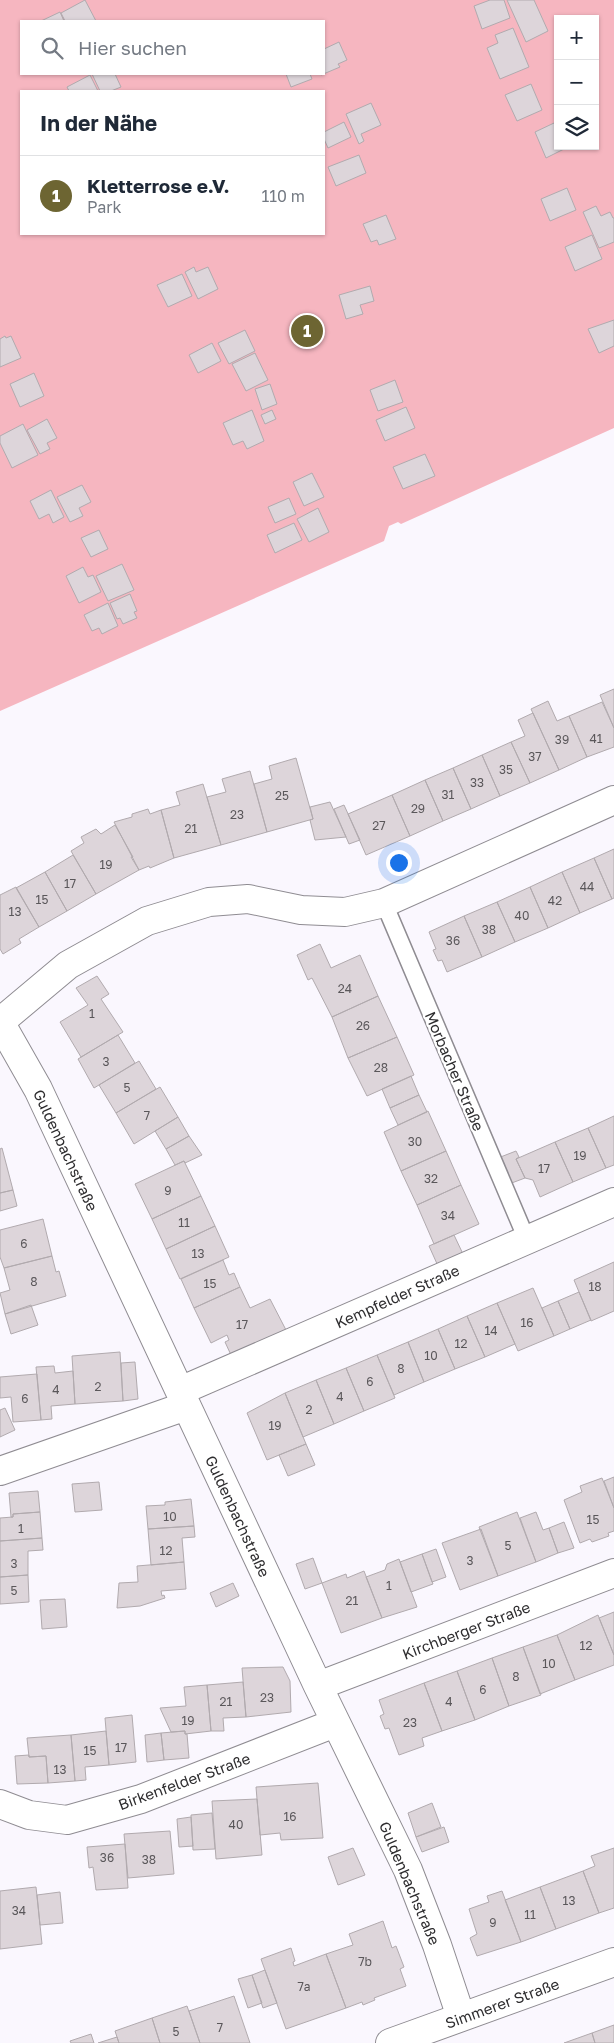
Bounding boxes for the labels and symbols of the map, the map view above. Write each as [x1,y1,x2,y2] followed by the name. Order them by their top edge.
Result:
[291,312,323,350] pin: 1
[589,731,603,746] house number: 41
[555,732,569,747] house number: 39
[528,749,542,764] house number: 37
[499,762,513,777] house number: 35
[470,775,484,790] house number: 33
[442,787,455,802] house number: 31
[275,788,289,803] house number: 25
[411,801,425,816] house number: 29
[230,807,244,822] house number: 23
[372,818,386,833] house number: 27
[185,821,198,836] house number: 21
[386,850,412,876] your location
[99,857,113,872] house number: 19
[64,876,76,891] house number: 17
[580,879,594,894] house number: 44
[36,892,48,907] house number: 15
[548,893,562,908] house number: 42
[9,904,21,919] house number: 13
[515,908,529,923] house number: 40
[482,922,496,937] house number: 38
[446,933,460,948] house number: 36
[338,981,352,996] house number: 24
[89,1006,95,1021] house number: 1
[422,1009,488,1134] street label: Morbacher Straße
[356,1018,370,1033] house number: 26
[102,1054,110,1069] house number: 3
[374,1060,388,1075] house number: 28
[124,1080,131,1095] house number: 5
[30,1086,102,1214] street label: Guldenbachstraße
[144,1108,150,1123] house number: 7
[408,1134,422,1149] house number: 30
[573,1148,587,1163] house number: 19
[538,1161,550,1176] house number: 17
[424,1171,438,1186] house number: 32
[164,1183,172,1198] house number: 9
[441,1208,455,1223] house number: 34
[178,1215,190,1230] house number: 11
[20,1236,28,1251] house number: 6
[192,1246,204,1261] house number: 13
[332,1260,462,1332] street label: Kempfelder Straße
[30,1274,38,1289] house number: 8
[204,1276,216,1291] house number: 15
[588,1279,602,1294] house number: 18
[520,1315,534,1330] house number: 16
[236,1317,248,1332] house number: 17
[484,1323,498,1338] house number: 14
[455,1336,467,1351] house number: 12
[424,1348,438,1363] house number: 10
[397,1361,405,1376] house number: 8
[366,1374,374,1389] house number: 6
[95,1379,102,1394] house number: 2
[52,1382,60,1397] house number: 4
[336,1389,344,1404] house number: 4
[21,1391,29,1406] house number: 6
[306,1402,313,1417] house number: 2
[268,1418,282,1433] house number: 19
[202,1452,274,1580] street label: Guldenbachstraße
[163,1509,177,1524] house number: 10
[587,1512,599,1527] house number: 15
[18,1521,24,1536] house number: 1
[505,1538,512,1553] house number: 5
[160,1543,172,1558] house number: 12
[466,1553,474,1568] house number: 3
[10,1556,18,1571] house number: 3
[386,1578,392,1593] house number: 1
[11,1583,18,1598] house number: 5
[346,1593,359,1608] house number: 21
[400,1597,533,1663] street label: Kirchberger Straße
[580,1638,592,1653] house number: 12
[542,1656,556,1671] house number: 10
[512,1669,520,1684] house number: 8
[479,1682,487,1697] house number: 6
[260,1690,274,1705] house number: 23
[220,1694,233,1709] house number: 21
[445,1694,453,1709] house number: 4
[181,1713,195,1728] house number: 19
[403,1715,417,1730] house number: 23
[115,1740,127,1755] house number: 17
[84,1743,96,1758] house number: 15
[116,1749,253,1813] street label: Birkenfelder Straße
[54,1762,66,1777] house number: 13
[283,1809,297,1824] house number: 16
[229,1817,243,1832] house number: 40
[376,1819,444,1948] street label: Guldenbachstraße
[100,1850,114,1865] house number: 36
[142,1852,156,1867] house number: 38
[563,1893,575,1908] house number: 13
[12,1903,26,1918] house number: 34
[524,1907,536,1922] house number: 11
[489,1915,497,1930] house number: 9
[358,1954,372,1969] house number: 7b
[443,1974,562,2032] street label: Simmerer Straße
[297,1979,311,1994] house number: 7a
[217,2020,223,2035] house number: 7
[173,2024,180,2039] house number: 5

